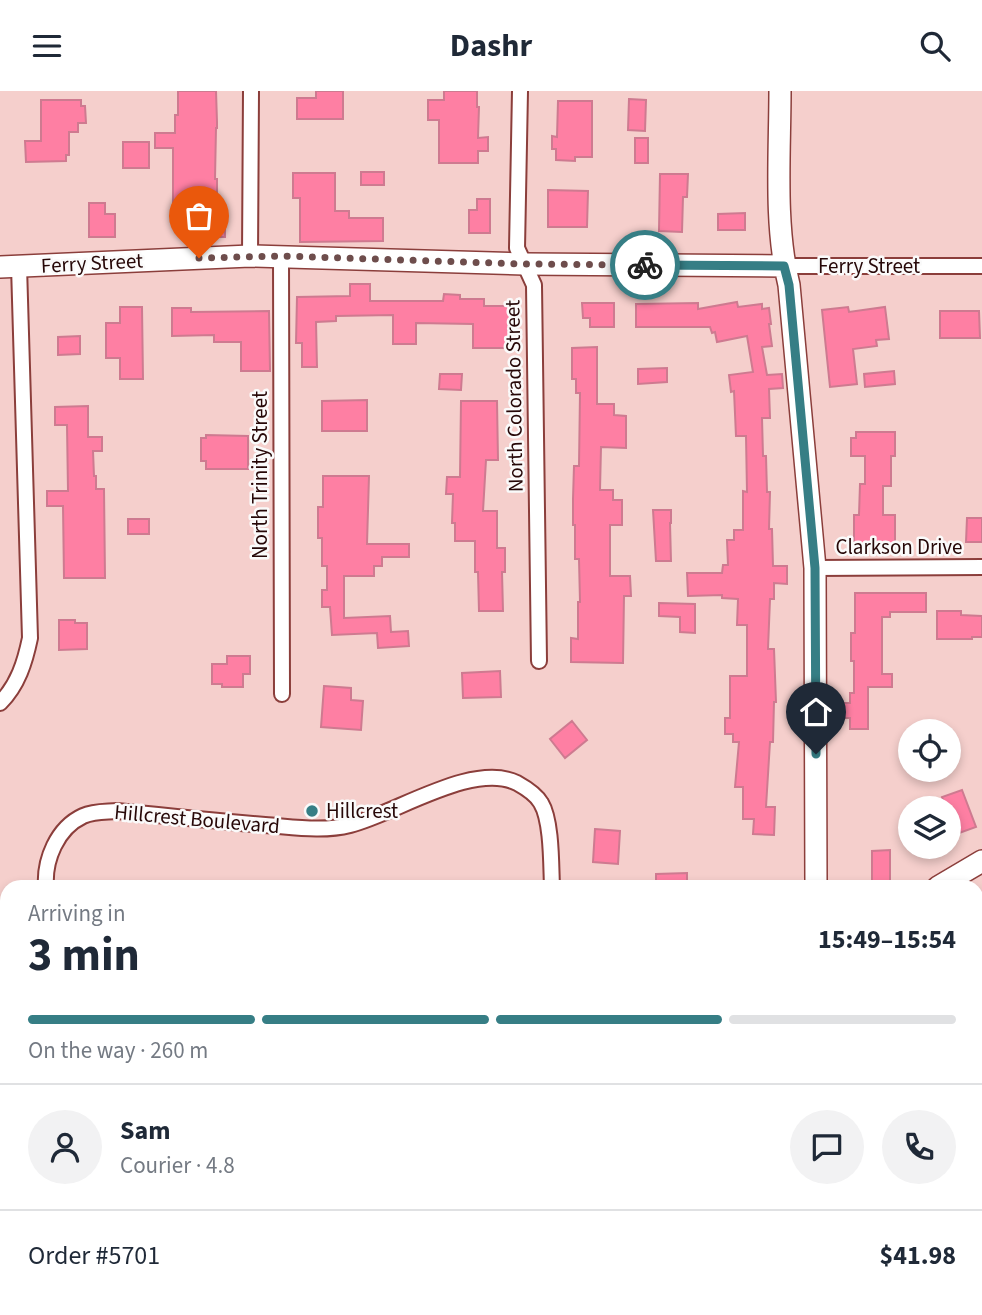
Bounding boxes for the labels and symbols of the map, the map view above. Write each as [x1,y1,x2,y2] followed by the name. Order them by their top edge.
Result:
[169,186,229,258] pin
[610,230,680,300] courier
[40,245,144,281] street label: Ferry Street
[818,251,920,281] street label: Ferry Street
[497,300,531,492] street label: North Colorado Street
[245,391,275,559] street label: North Trinity Street
[836,532,963,562] street label: Clarkson Drive
[786,682,846,754] pin
[326,796,398,826] place label: Hillcrest
[113,797,281,841] street label: Hillcrest Boulevard
[304,803,320,819] marker: Hillcrest

